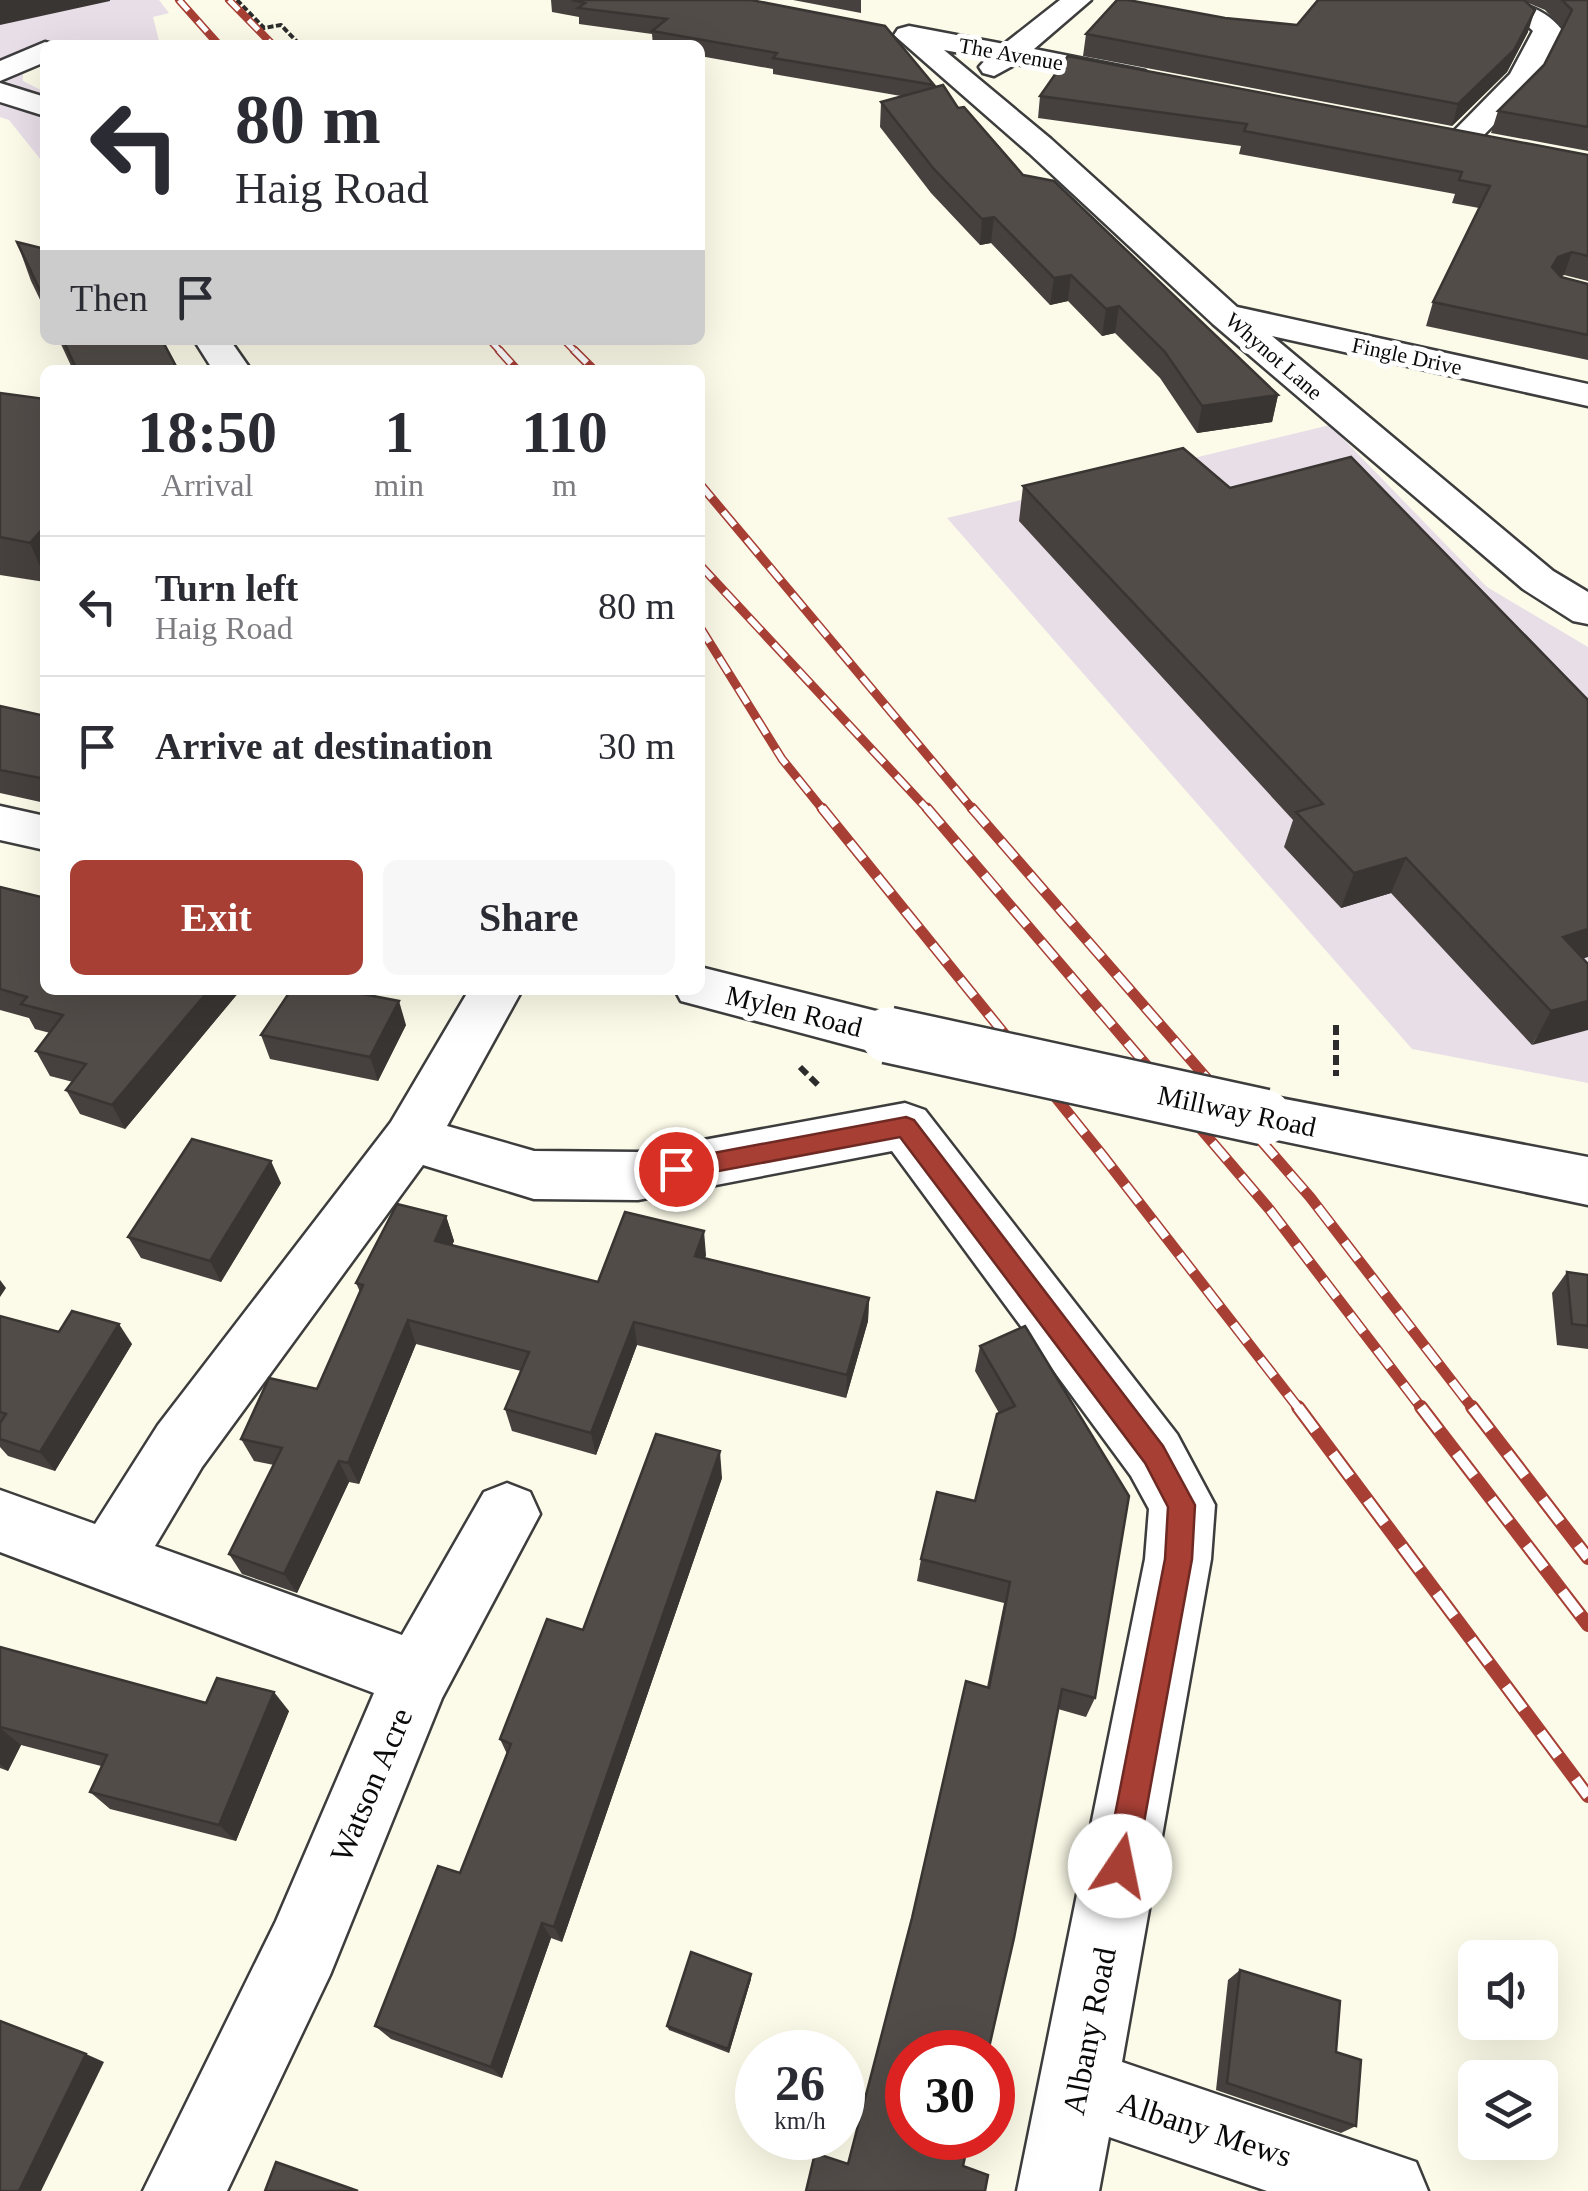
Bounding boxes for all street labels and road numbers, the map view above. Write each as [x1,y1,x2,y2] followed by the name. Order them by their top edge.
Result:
[957,33,1065,75] street label: The Avenue
[1220,307,1328,405] street label: Whynot Lane
[1350,332,1464,380] street label: Fingle Drive
[723,979,865,1043] street label: Mylen Road
[1155,1079,1319,1143] street label: Millway Road
[322,1703,420,1867] street label: Watson Acre
[1055,1944,1123,2118] street label: Albany Road
[1114,2084,1296,2174] street label: Albany Mews

